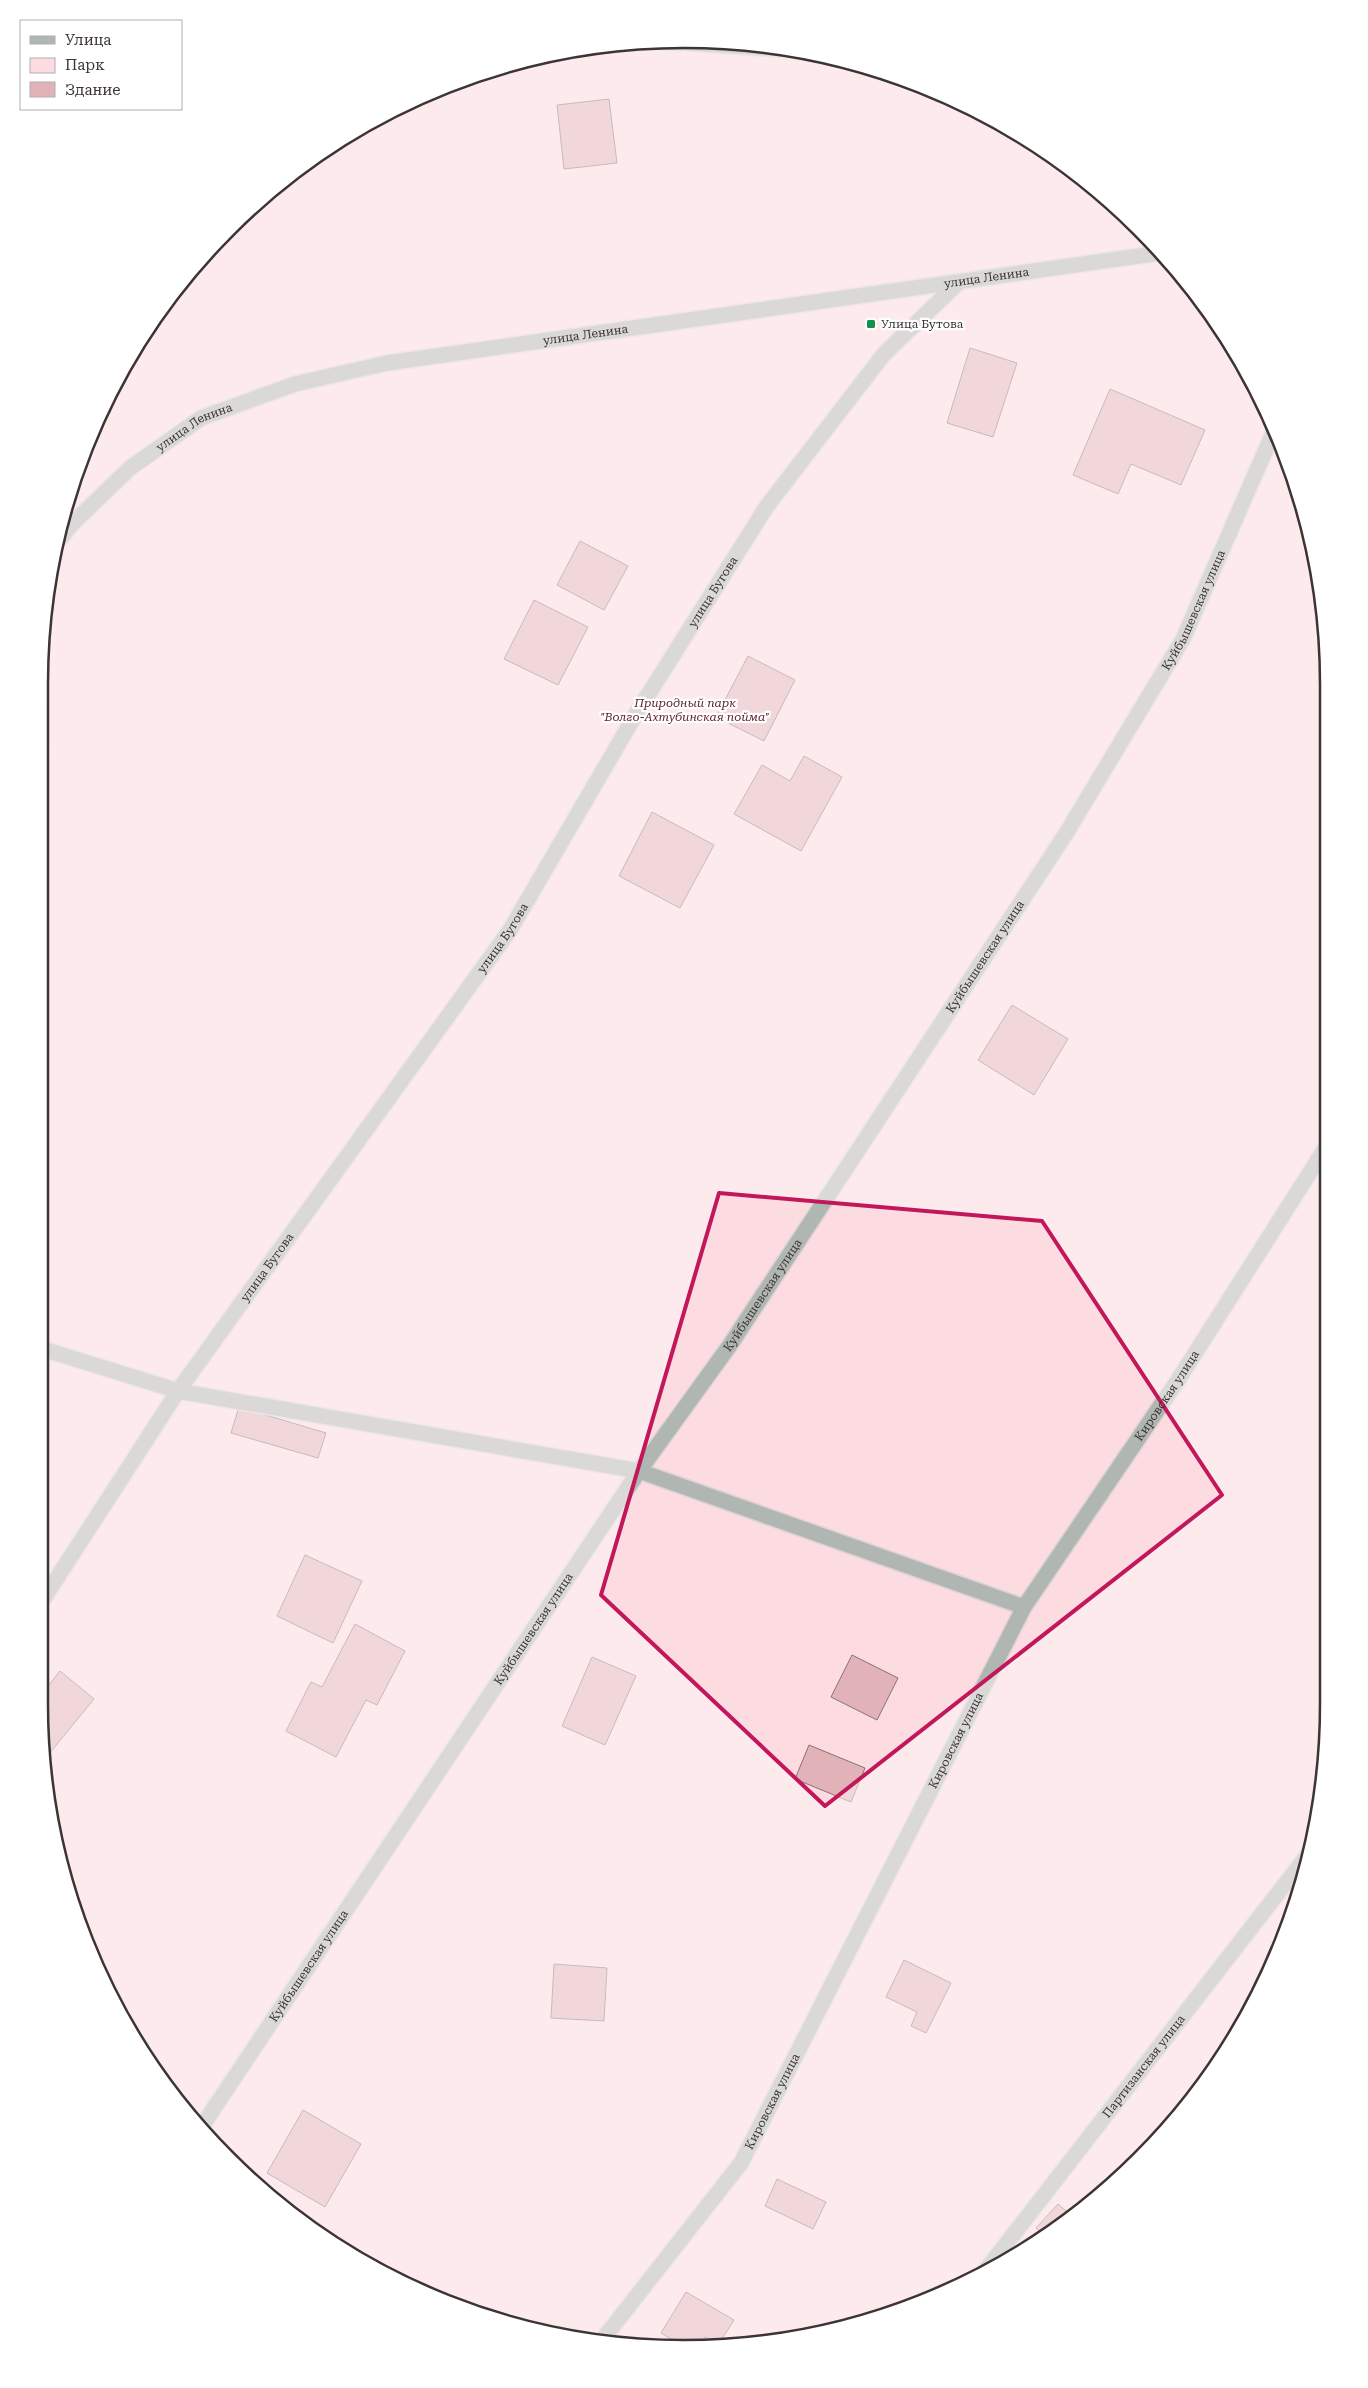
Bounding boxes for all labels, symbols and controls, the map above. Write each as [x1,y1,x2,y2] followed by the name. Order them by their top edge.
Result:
[20,20,182,110] legend
[65,31,111,49] text: Улица
[65,56,105,74] text: Парк
[65,81,121,99] text: Здание
[943,265,1030,291] street label: улица Ленина
[881,317,964,331] place label: Улица Бутова
[865,318,877,330] marker: Улица Бутова
[542,322,629,348] street label: улица Ленина
[153,400,235,454] street label: улица Ленина
[1159,547,1228,673] street label: Куйбышевская улица
[685,553,741,630] street label: улица Бугова
[600,696,770,724] park label: Природный парк "Волго-Ахтубинская пойма"
[943,897,1027,1016] street label: Куйбышевская улица
[474,900,531,976] street label: улица Бугова
[238,1230,297,1304] street label: улица Бугова
[721,1236,805,1354] street label: Куйбышевская улица
[1132,1347,1202,1444] street label: Кировская улица
[491,1570,576,1688] street label: Куйбышевская улица
[926,1690,986,1791] street label: Кировская улица
[266,1907,351,2025] street label: Куйбышевская улица
[1099,2012,1188,2121] street label: Партизанская улица
[742,2051,803,2152] street label: Кировская улица

